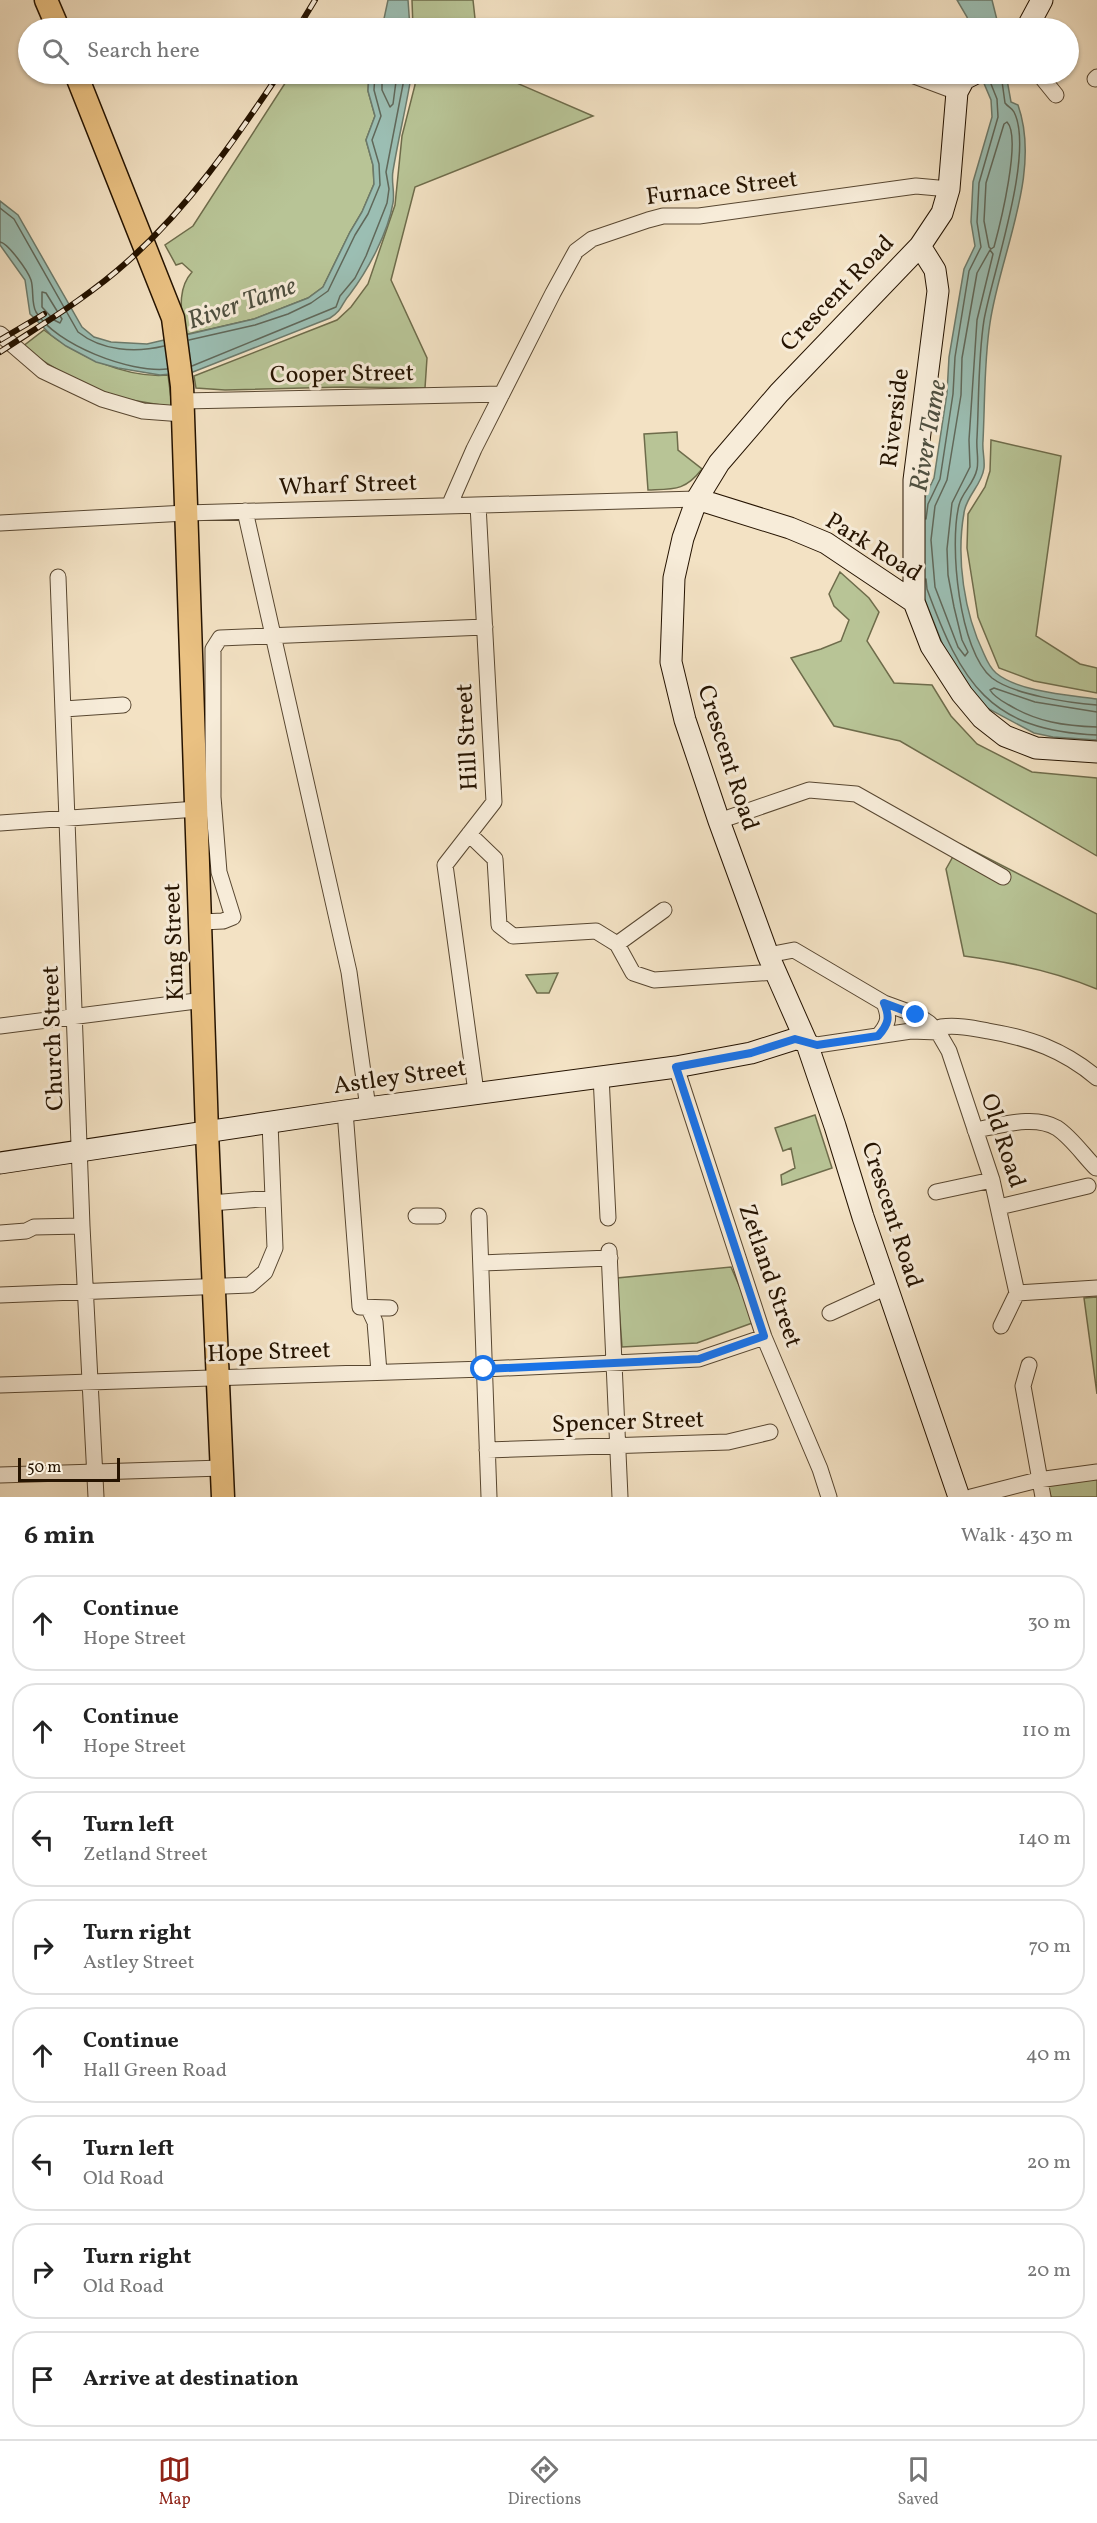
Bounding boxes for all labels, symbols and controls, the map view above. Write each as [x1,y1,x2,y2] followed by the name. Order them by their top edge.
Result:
[18,18,1079,84] search box
[39,35,72,68] icon: search
[87,36,200,67] text: Search here
[644,163,800,215] street label: Furnace Street
[773,228,903,360] street label: Crescent Road
[183,268,302,339] water label: River Tame
[270,357,414,393] street label: Cooper Street
[873,366,919,470] street label: Riverside
[901,377,957,495] water label: River Tame
[278,467,418,505] street label: Wharf Street
[818,505,928,591] street label: Park Road
[687,681,767,835] street label: Crescent Road
[448,683,488,791] street label: Hill Street
[156,883,194,1001] street label: King Street
[34,965,74,1111] street label: Church Street
[902,1001,928,1027] route end
[331,1052,469,1104] street label: Astley Street
[971,1090,1033,1192] street label: Old Road
[851,1138,931,1292] street label: Crescent Road
[729,1200,809,1352] street label: Zetland Street
[207,1334,331,1372] street label: Hope Street
[470,1355,496,1381] route start
[551,1403,705,1443] street label: Spencer Street
[18,1455,120,1482] scale bar
[27,1457,61,1479] text: 50 m
[24,1518,95,1554] text: 6 min
[961,1522,1073,1550] text: Walk · 430 m
[83,1594,179,1625] text: Continue
[26,1607,59,1640] icon: ahead
[1027,1609,1071,1637] text: 30 m
[83,1625,186,1653] text: Hope Street
[83,1702,179,1733] text: Continue
[26,1715,59,1748] icon: ahead
[1022,1717,1071,1745] text: 110 m
[83,1733,186,1761] text: Hope Street
[83,1810,174,1841] text: Turn left
[26,1823,59,1856] icon: left
[1018,1825,1071,1853] text: 140 m
[83,1841,208,1869] text: Zetland Street
[83,1918,191,1949] text: Turn right
[26,1931,59,1964] icon: right
[1028,1933,1071,1961] text: 70 m
[83,1949,195,1977] text: Astley Street
[83,2026,179,2057] text: Continue
[26,2039,59,2072] icon: ahead
[1026,2041,1071,2069] text: 40 m
[83,2057,227,2085] text: Hall Green Road
[83,2134,174,2165] text: Turn left
[26,2147,59,2180] icon: left
[1027,2149,1071,2177] text: 20 m
[83,2165,164,2193] text: Old Road
[83,2242,191,2273] text: Turn right
[26,2255,59,2288] icon: right
[1027,2257,1071,2285] text: 20 m
[83,2273,164,2301] text: Old Road
[26,2363,59,2396] icon: arrive
[83,2364,299,2395] text: Arrive at destination
[158,2453,191,2511] tab: Map
[508,2453,581,2511] tab: Directions
[898,2453,939,2511] tab: Saved

